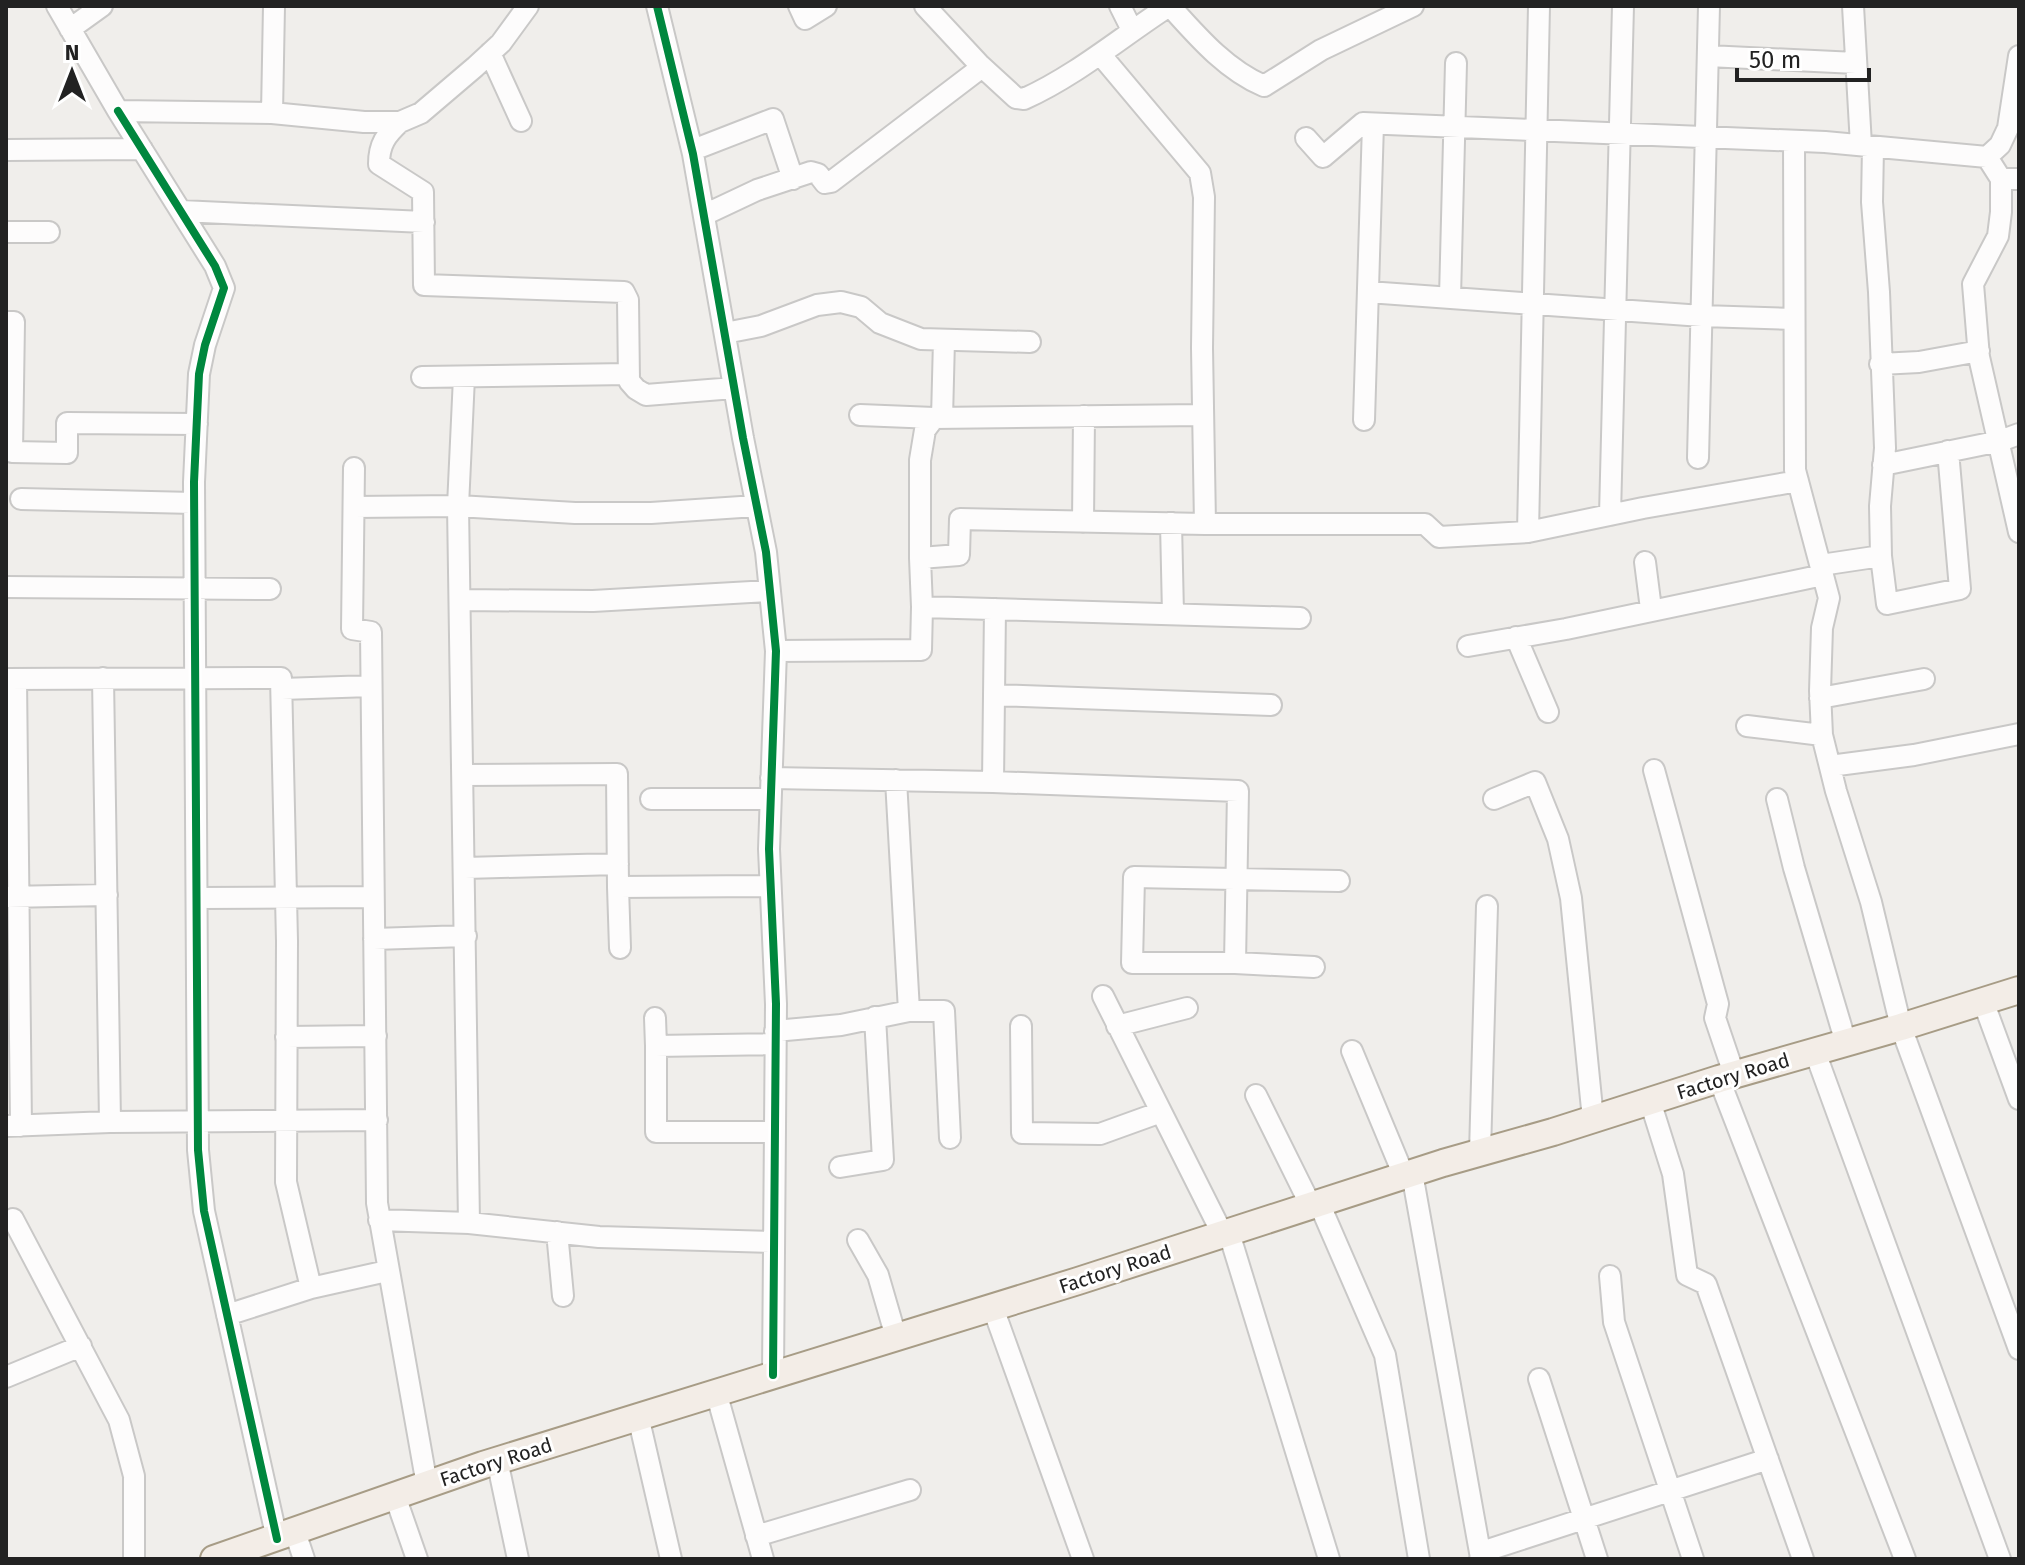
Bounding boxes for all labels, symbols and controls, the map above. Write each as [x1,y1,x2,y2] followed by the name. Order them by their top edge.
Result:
[32,32,112,112] north arrow
[1737,32,1869,82] scale bar
[65,39,79,66] text: N
[1749,46,1801,74] text: 50 m
[1674,1047,1792,1105] street label: Factory Road
[1056,1240,1174,1298] street label: Factory Road
[437,1433,555,1491] street label: Factory Road

